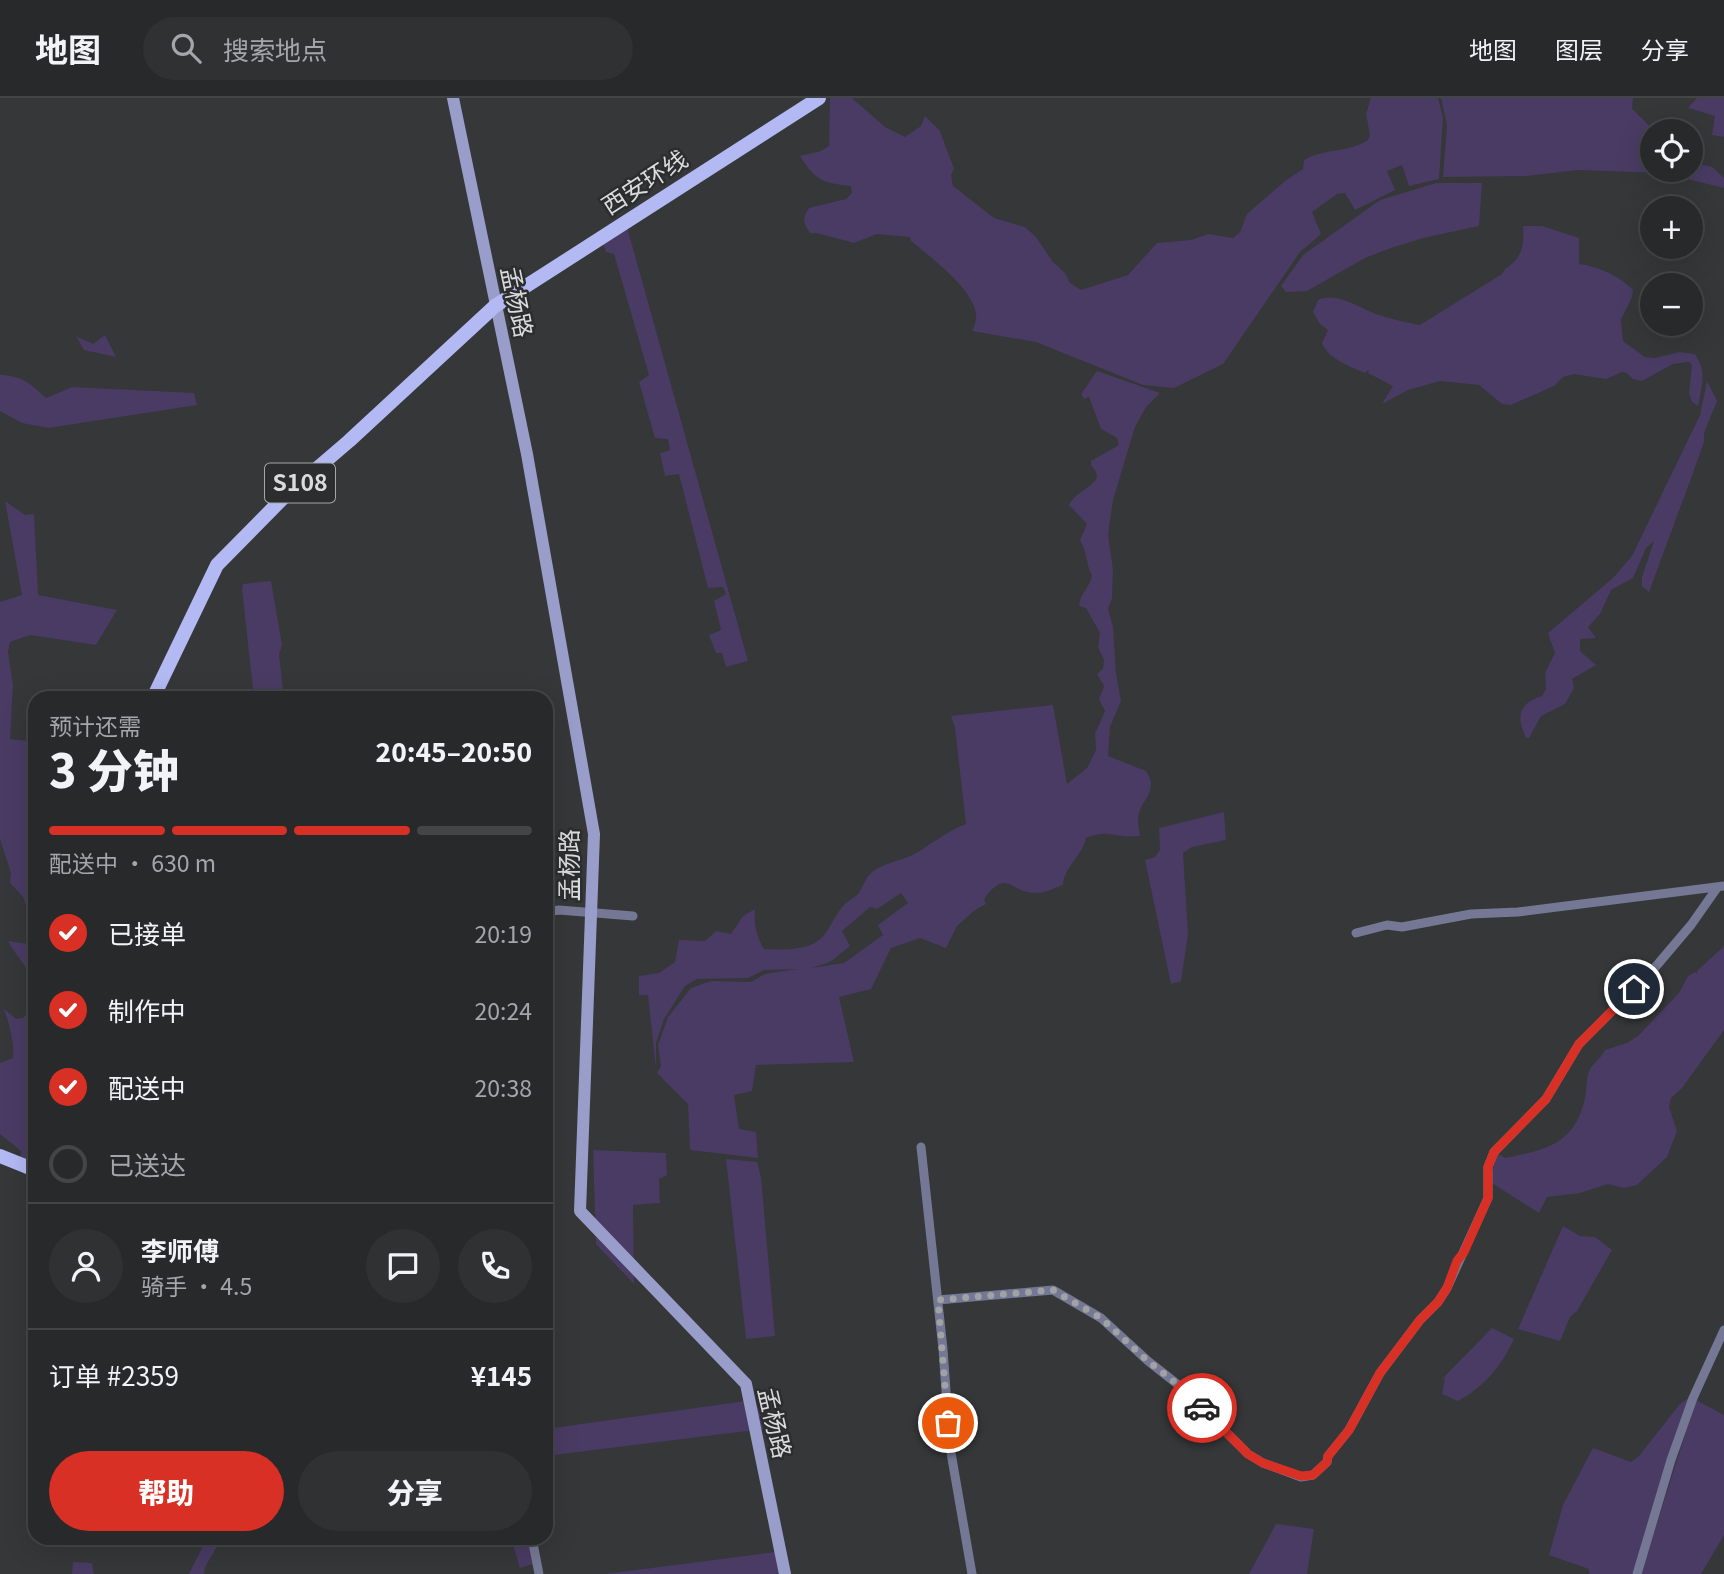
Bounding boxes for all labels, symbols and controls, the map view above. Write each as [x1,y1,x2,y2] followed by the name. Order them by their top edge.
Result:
[143,17,633,80] search box
[35,24,101,72] text: 地图
[167,29,205,67] icon: search
[223,30,327,67] text: 搜索地点
[1469,31,1517,66] text: 地图
[1555,31,1603,66] text: 图层
[1641,31,1689,66] text: 分享
[1640,119,1703,336] map controls
[1640,119,1703,182] button: locate
[594,140,693,222] street label: 西安环线
[1640,196,1703,259] button: +
[494,263,543,340] street label: 孟杨路
[1640,273,1703,336] button: −
[265,464,335,502] road number: S108
[49,708,141,742] text: 预计还需
[376,732,532,769] text: 20:45–20:50
[49,735,179,801] text: 3 分钟
[550,829,585,901] street label: 孟杨路
[49,845,216,879] text: 配送中 · 630 m
[49,914,87,952] icon: check
[108,914,186,951] text: 已接单
[475,916,532,950] text: 20:19
[1604,959,1664,1019] pin
[1615,970,1653,1008] icon: home
[49,991,87,1029] icon: check
[108,991,186,1028] text: 制作中
[475,993,532,1027] text: 20:24
[49,1068,87,1106] icon: check
[108,1068,186,1105] text: 配送中
[475,1070,532,1104] text: 20:38
[108,1145,186,1182] text: 已送达
[49,1229,123,1303] button: person
[366,1229,440,1303] button: chat
[458,1229,532,1303] button: phone
[141,1231,219,1268] text: 李师傅
[141,1268,252,1302] text: 骑手 · 4.5
[49,1356,179,1393] text: 订单 #2359
[471,1356,532,1393] text: ¥145
[1167,1373,1237,1443] courier
[751,1383,802,1461] street label: 孟杨路
[1183,1389,1221,1427] icon: car
[918,1393,978,1453] pin
[929,1404,967,1442] icon: bag
[49,1451,284,1531] button: 帮助
[298,1451,532,1531] button: 分享

